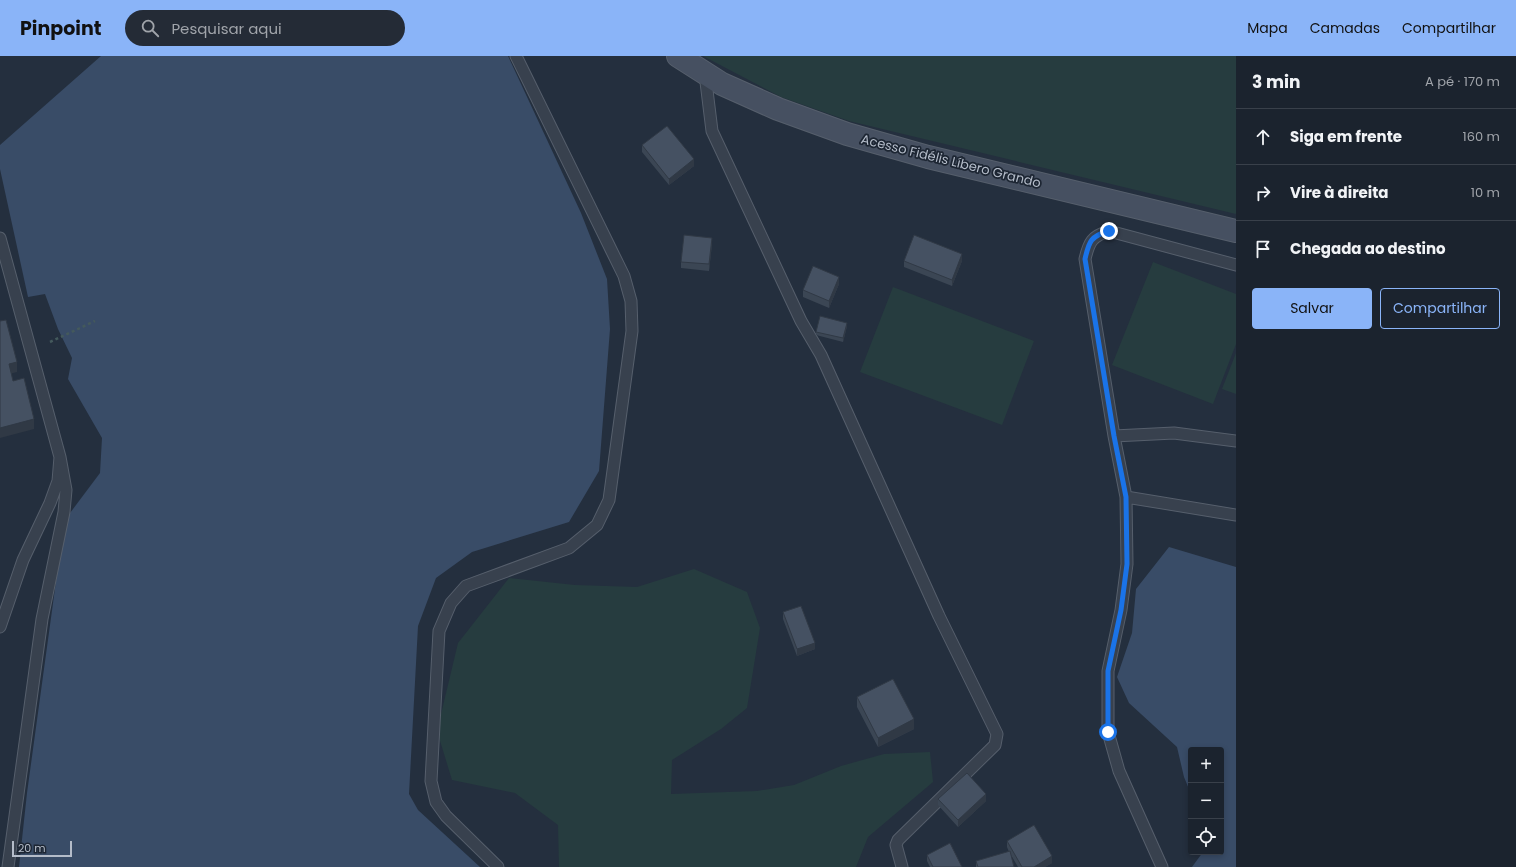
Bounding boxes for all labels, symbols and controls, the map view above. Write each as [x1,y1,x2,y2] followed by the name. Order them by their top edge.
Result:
[125,10,405,46] search box
[20,15,101,42] text: Pinpoint
[139,17,161,39] icon: search
[171,18,282,39] text: Pesquisar aqui
[1247,18,1288,38] text: Mapa
[1310,18,1380,38] text: Camadas
[1402,18,1496,38] text: Compartilhar
[1252,70,1300,94] text: 3 min
[1425,72,1500,91] text: A pé · 170 m
[1252,126,1274,148] icon: ahead
[1290,126,1402,147] text: Siga em frente
[1463,127,1500,146] text: 160 m
[859,129,1043,193] street label: Acesso Fidélis Líbero Grando
[1252,182,1274,204] icon: right
[1290,182,1389,203] text: Vire à direita
[1471,183,1500,202] text: 10 m
[1100,222,1118,240] route end
[1252,238,1274,260] icon: arrive
[1290,238,1446,259] text: Chegada ao destino
[1252,288,1372,329] button: Salvar
[1380,288,1500,329] button: Compartilhar
[1099,723,1117,741] route start
[1188,747,1224,855] map controls
[1188,747,1224,783] button: +
[1188,783,1224,819] button: −
[1188,819,1224,855] button: locate
[12,839,72,858] scale bar
[18,840,46,856] text: 20 m

